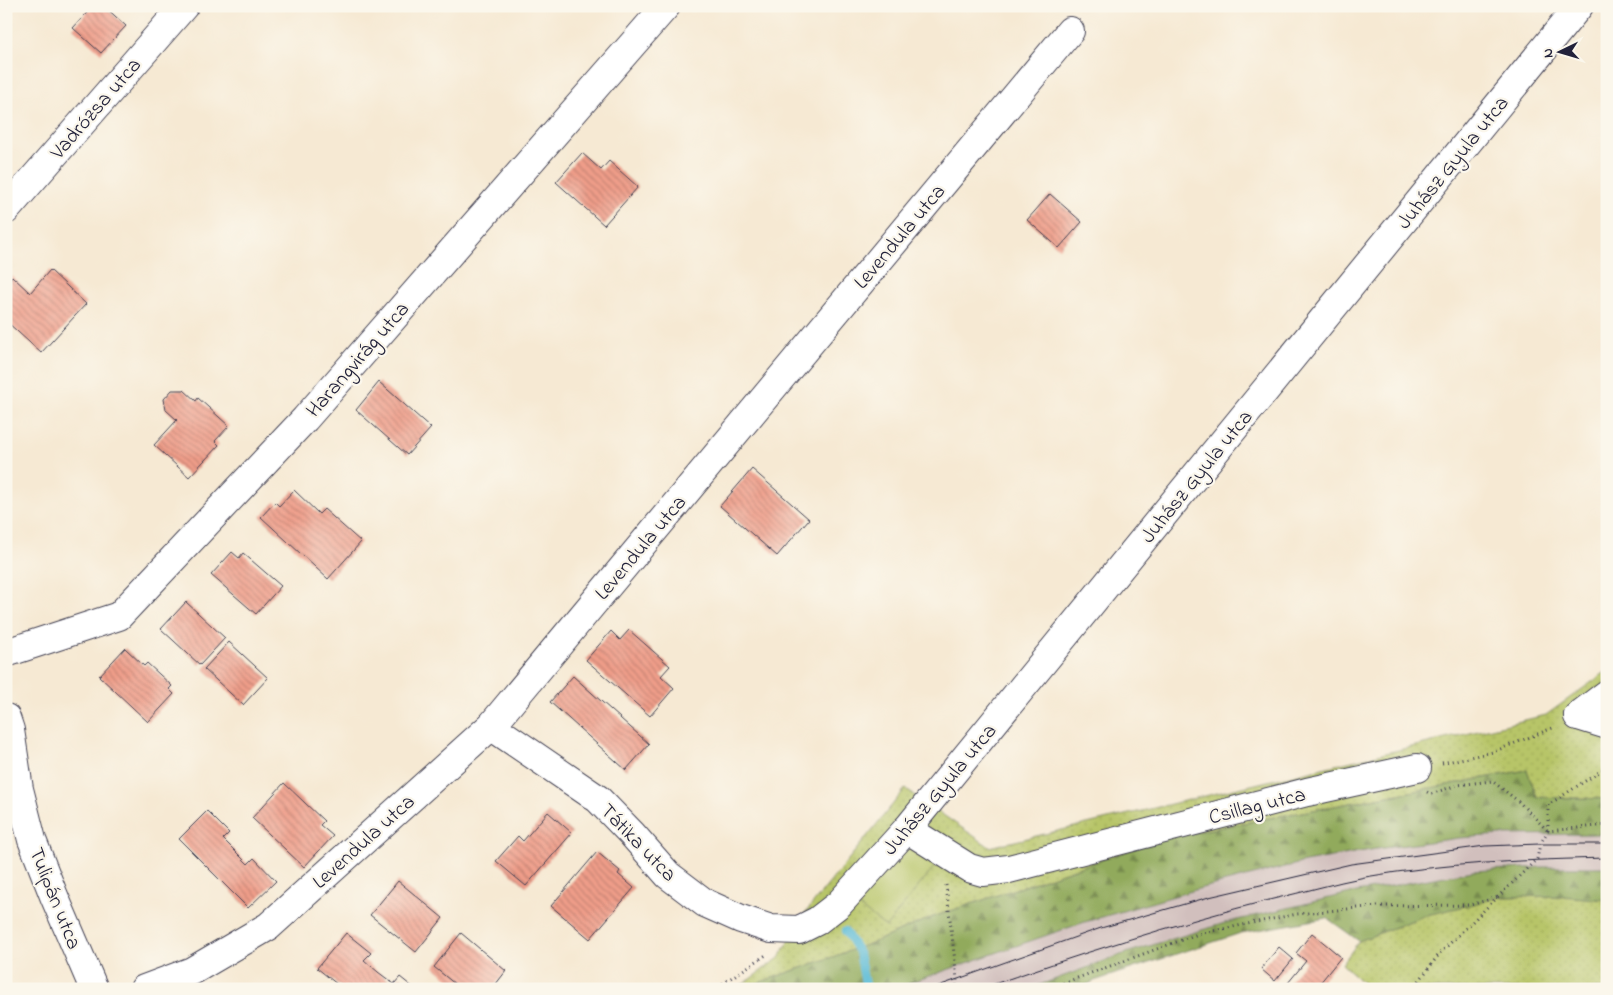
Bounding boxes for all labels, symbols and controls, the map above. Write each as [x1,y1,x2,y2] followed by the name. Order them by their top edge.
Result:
[1536,28,1586,78] north arrow
[1538,47,1559,59] text: N
[43,52,149,168] street label: Vadrózsa utca
[1390,90,1518,238] street label: Juhász Gyula utca
[848,178,954,296] street label: Levendula utca
[300,296,419,426] street label: Harangvirág utca
[1134,404,1262,552] street label: Juhász Gyula utca
[589,489,695,607] street label: Levendula utca
[876,718,1006,864] street label: Juhász Gyula utca
[1206,780,1310,835] street label: Csillag utca
[306,788,422,897] street label: Levendula utca
[592,797,683,889] street label: Tátika utca
[20,843,88,954] street label: Tulipán utca

